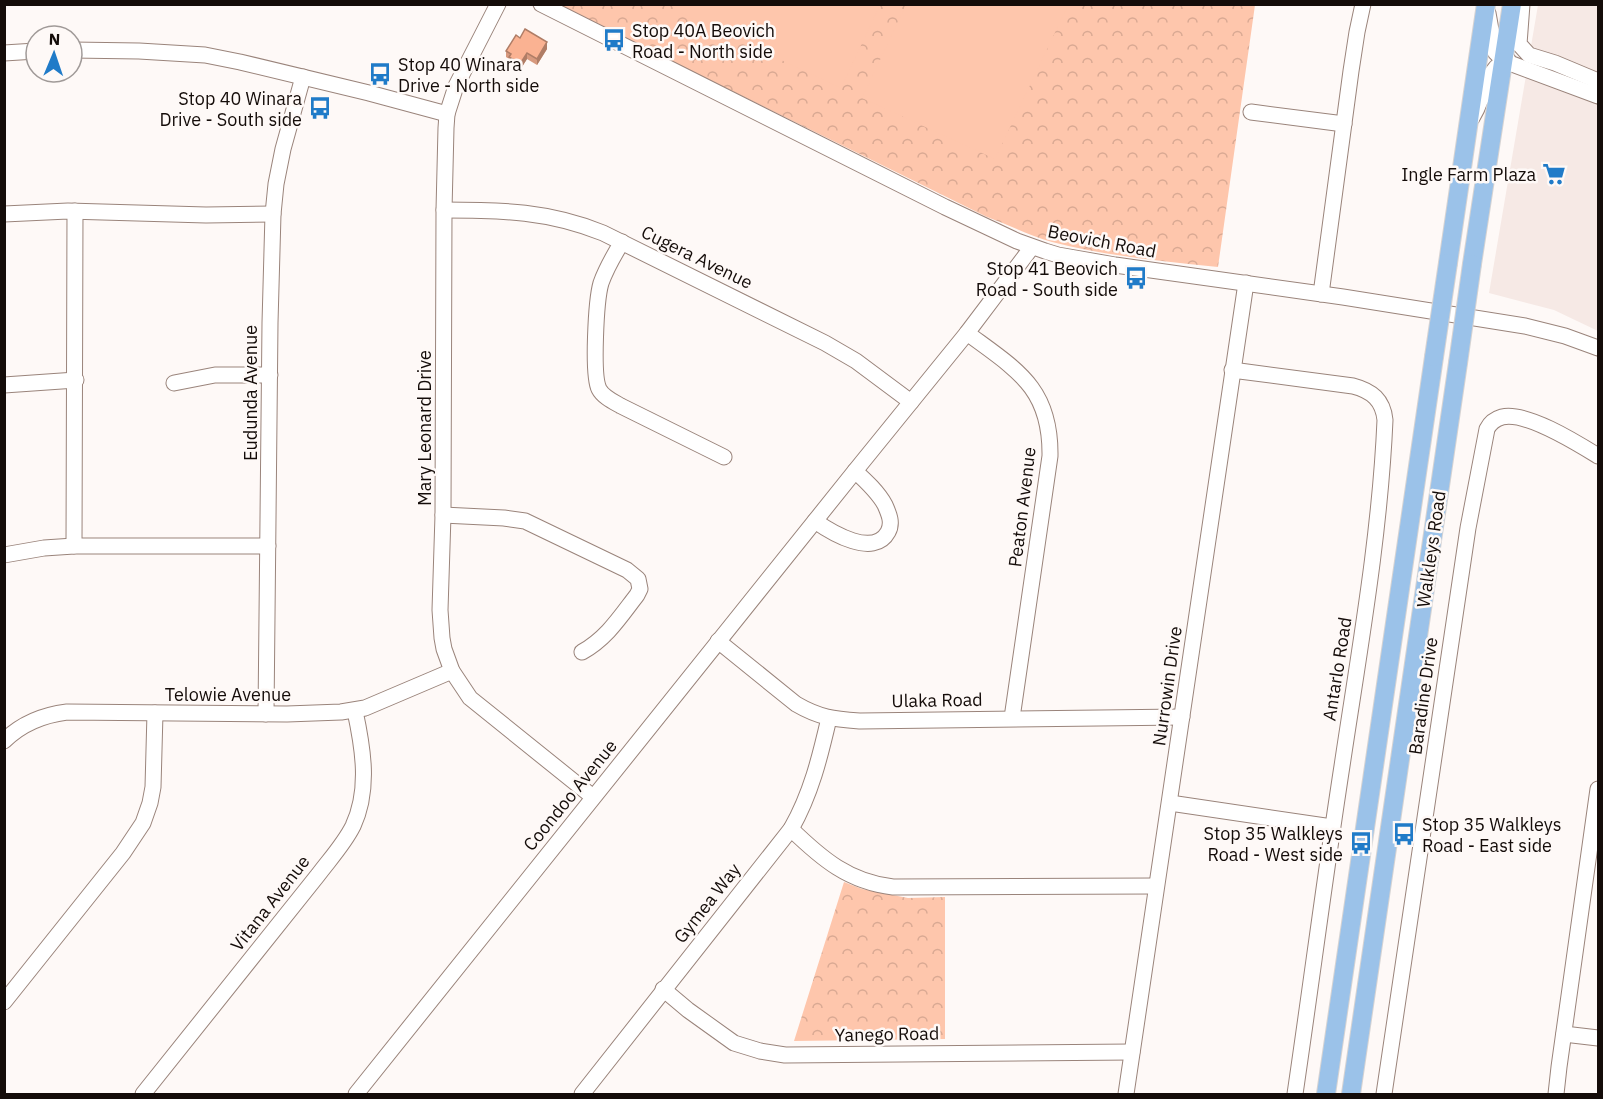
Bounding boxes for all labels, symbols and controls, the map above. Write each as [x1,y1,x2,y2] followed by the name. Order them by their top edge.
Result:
[632,19,775,63] place label: Stop 40A Beovich Road - North side
[24,24,84,84] north arrow
[601,27,627,53] bus stop icon: Stop 40A Beovich Road - North side
[48,29,61,49] text: N
[398,53,539,97] place label: Stop 40 Winara Drive - North side
[367,61,393,87] bus stop icon: Stop 40 Winara Drive - North side
[159,87,302,131] place label: Stop 40 Winara Drive - South side
[307,95,333,121] bus stop icon: Stop 40 Winara Drive - South side
[1541,161,1567,187] supermarket icon: Ingle Farm Plaza
[1401,163,1536,186] place label: Ingle Farm Plaza
[1046,219,1158,263] street label: Beovich Road
[637,220,757,294] street label: Cugera Avenue
[976,257,1118,301] place label: Stop 41 Beovich Road - South side
[1123,265,1149,291] bus stop icon: Stop 41 Beovich Road - South side
[239,325,262,461] street label: Eudunda Avenue
[413,350,436,506] street label: Mary Leonard Drive
[1003,445,1041,568] street label: Peaton Avenue
[1411,489,1451,609] street label: Walkleys Road
[1317,615,1357,723] street label: Antarlo Road
[1147,625,1187,747] street label: Nurrowin Drive
[1403,636,1443,756] street label: Baradine Drive
[165,683,291,706] street label: Telowie Avenue
[891,688,983,712] street label: Ulaka Road
[518,735,622,855] street label: Coondoo Avenue
[1422,813,1562,857] place label: Stop 35 Walkleys Road - East side
[1391,821,1417,847] bus stop icon: Stop 35 Walkleys Road - East side
[1203,822,1343,866] place label: Stop 35 Walkleys Road - West side
[1348,830,1374,856] bus stop icon: Stop 35 Walkleys Road - West side
[225,850,315,956] street label: Vitana Avenue
[669,858,745,948] street label: Gymea Way
[835,1022,939,1046] street label: Yanego Road

